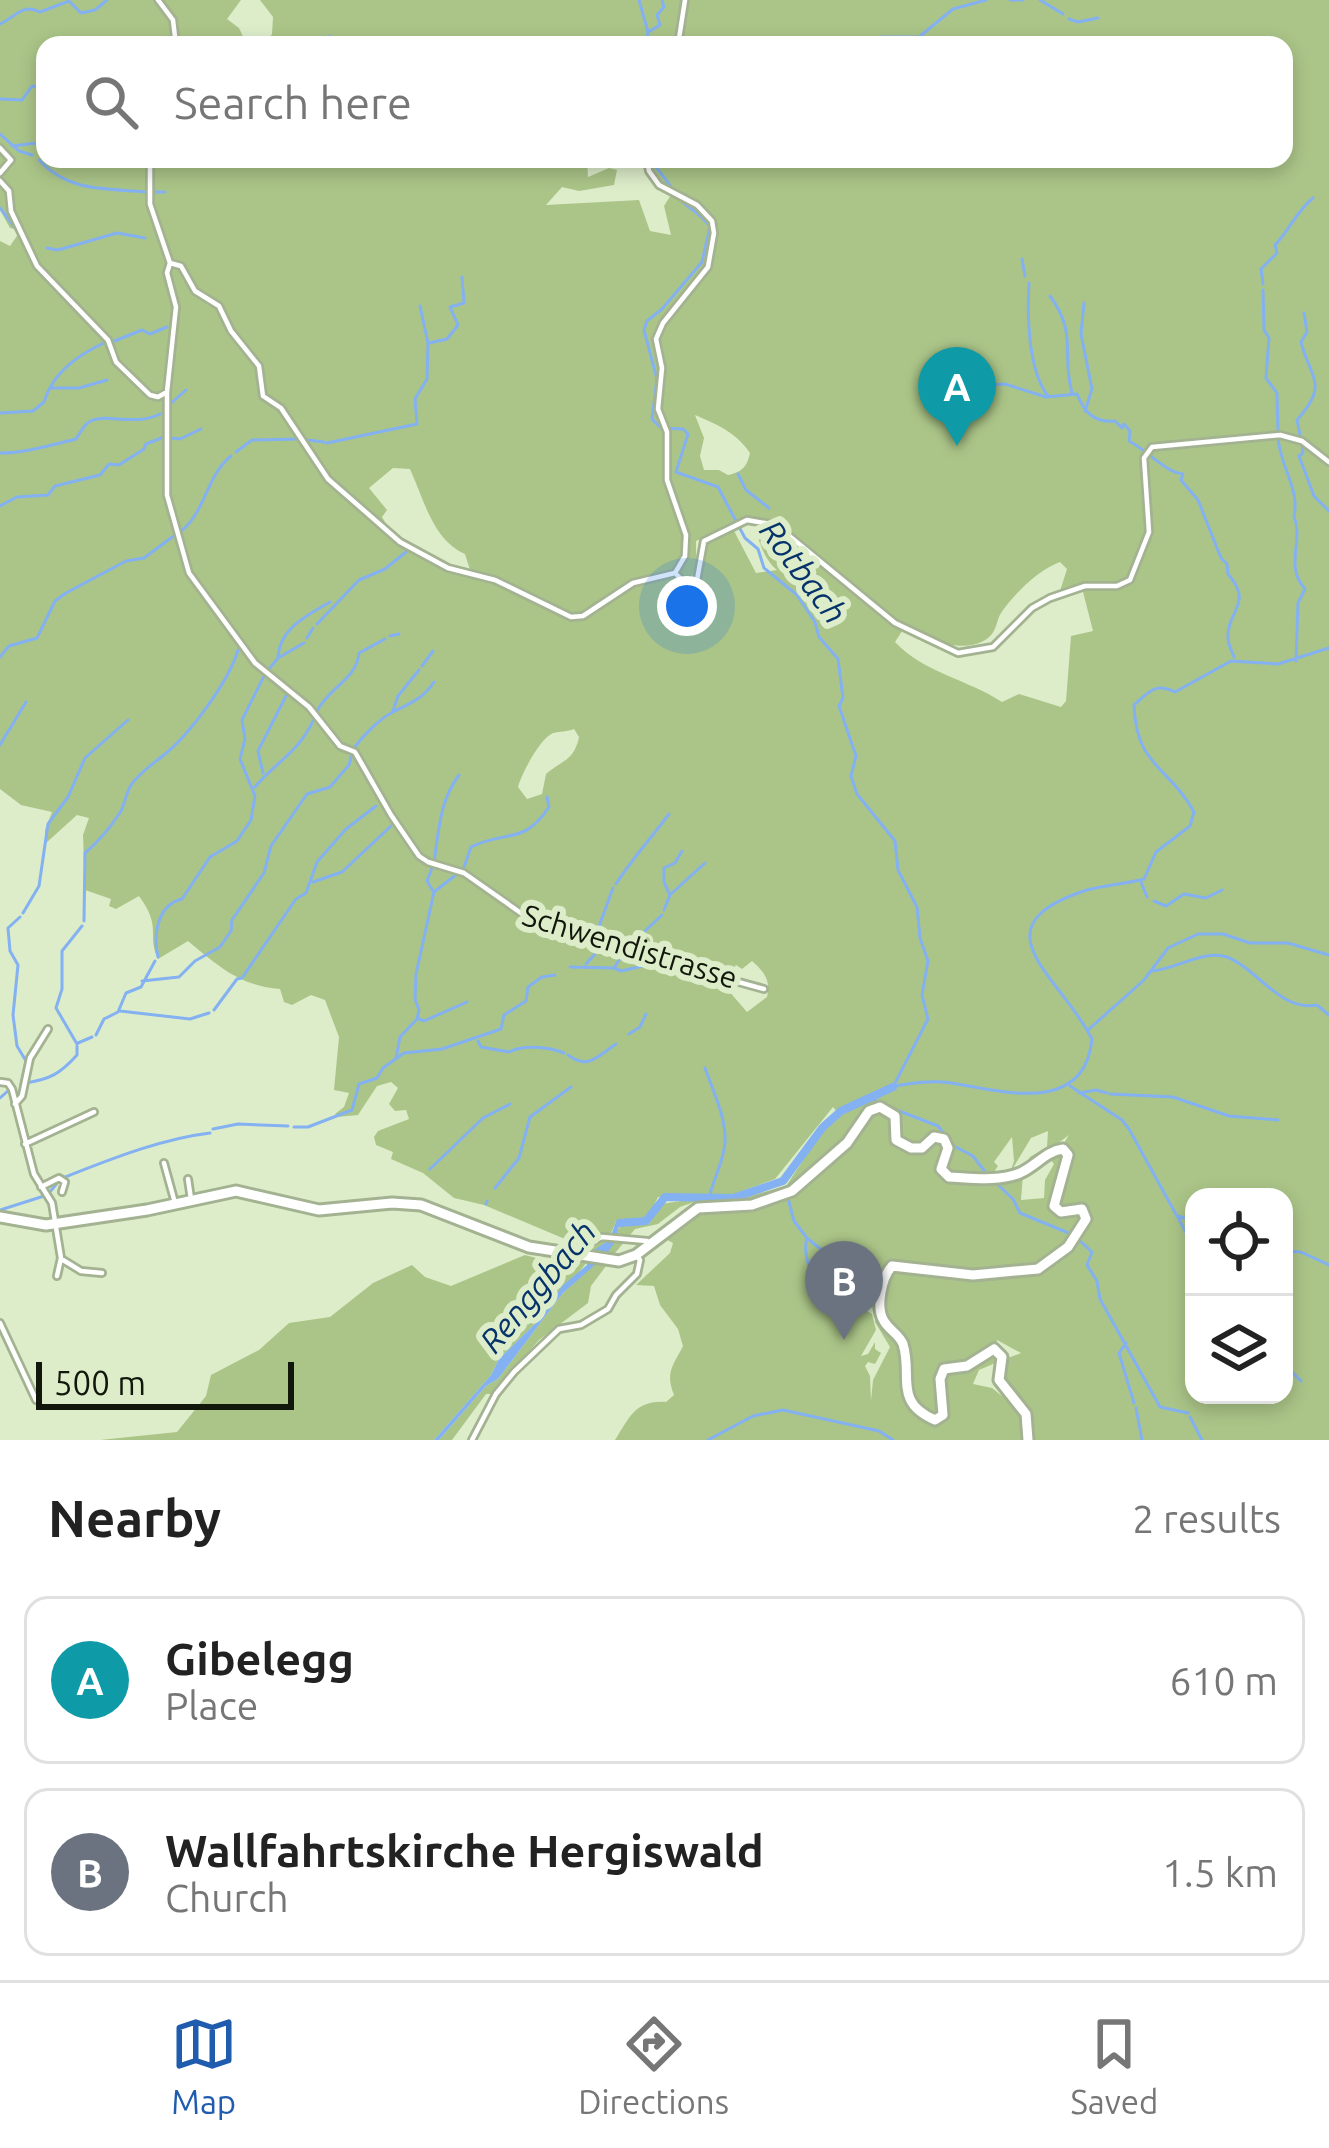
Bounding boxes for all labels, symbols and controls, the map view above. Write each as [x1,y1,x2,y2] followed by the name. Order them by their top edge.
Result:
[36,36,1293,168] search box
[78,69,144,135] icon: search
[174,77,412,128] text: Search here
[918,347,996,446] pin: A
[753,512,855,630] water label: Rotbach
[657,576,717,636] your location
[519,897,741,995] street label: Schwendistrasse
[1185,1188,1293,1404] map controls
[1185,1188,1293,1296] button: locate
[471,1213,603,1359] water label: Renggbach
[805,1241,883,1340] pin: B
[1185,1296,1293,1404] button: layers
[36,1356,294,1409] scale bar
[54,1364,146,1401] text: 500 m
[48,1489,221,1547] text: Nearby
[1132,1497,1281,1540] text: 2 results
[165,1633,354,1684] text: Gibelegg
[76,1659,104,1702] text: A
[1169,1659,1278,1702] text: 610 m
[165,1684,258,1727] text: Place
[165,1825,764,1876] text: Wallfahrtskirche Hergiswald
[77,1851,103,1894] text: B
[1162,1851,1278,1894] text: 1.5 km
[165,1876,289,1919] text: Church
[171,2011,237,2120] tab: Map
[578,2011,729,2120] tab: Directions
[1070,2011,1158,2120] tab: Saved

